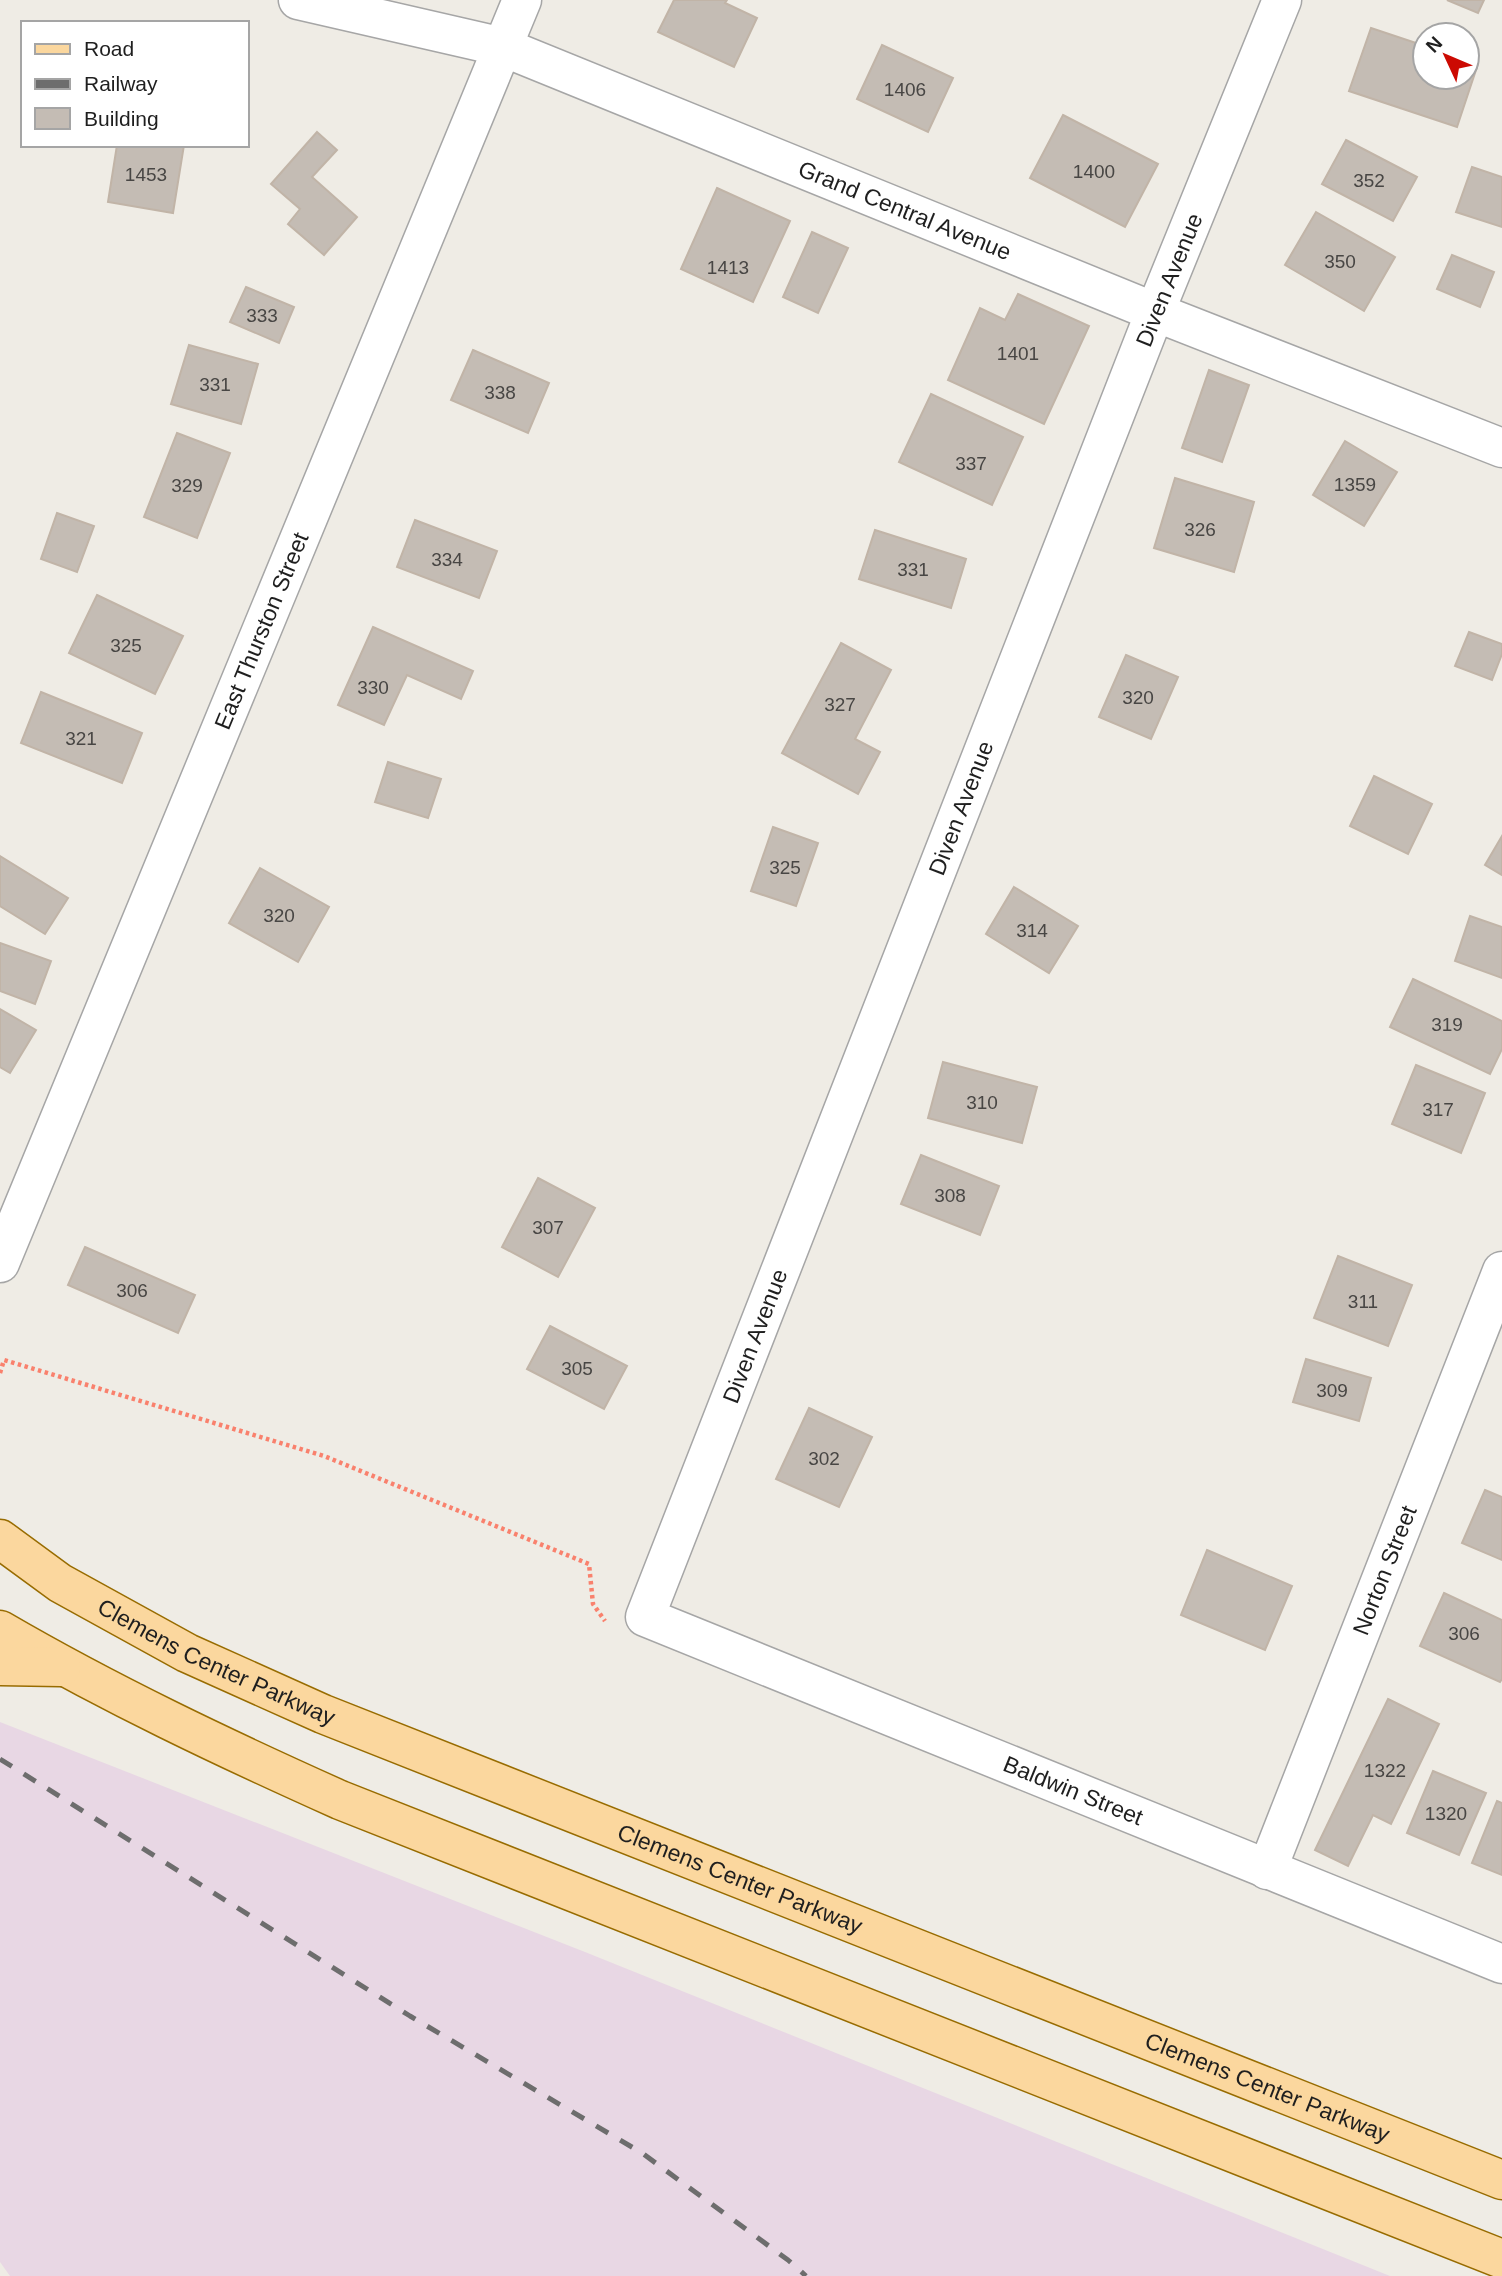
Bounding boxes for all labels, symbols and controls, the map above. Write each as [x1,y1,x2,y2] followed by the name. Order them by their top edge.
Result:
[21,21,248,147] legend
[1411,21,1481,91] north arrow
[1422,32,1446,57] text: N
[84,37,134,60] text: Road
[84,72,158,95] text: Railway
[884,79,926,100] house number: 1406
[84,107,159,130] text: Building
[795,155,1015,265] street label: Grand Central Avenue
[1073,161,1115,182] house number: 1400
[125,164,167,185] house number: 1453
[1353,170,1385,191] house number: 352
[1130,210,1208,350] street label: Diven Avenue
[1324,251,1356,272] house number: 350
[707,257,749,278] house number: 1413
[246,305,278,326] house number: 333
[997,343,1039,364] house number: 1401
[199,374,231,395] house number: 331
[484,382,516,403] house number: 338
[955,453,987,474] house number: 337
[1334,474,1376,495] house number: 1359
[171,475,203,496] house number: 329
[1184,519,1216,540] house number: 326
[209,528,314,733] street label: East Thurston Street
[431,549,463,570] house number: 334
[897,559,929,580] house number: 331
[110,635,142,656] house number: 325
[357,677,389,698] house number: 330
[1122,687,1154,708] house number: 320
[824,694,856,715] house number: 327
[65,728,97,749] house number: 321
[924,737,998,879] street label: Diven Avenue
[769,857,801,878] house number: 325
[263,905,295,926] house number: 320
[1016,920,1048,941] house number: 314
[1431,1014,1463,1035] house number: 319
[966,1092,998,1113] house number: 310
[1422,1099,1454,1120] house number: 317
[934,1185,966,1206] house number: 308
[532,1217,564,1238] house number: 307
[718,1265,792,1407] street label: Diven Avenue
[116,1280,148,1301] house number: 306
[1348,1291,1378,1312] house number: 311
[561,1358,593,1379] house number: 305
[1316,1380,1348,1401] house number: 309
[808,1448,840,1469] house number: 302
[1348,1501,1422,1639] street label: Norton Street
[93,1593,339,1731] street label: Clemens Center Parkway
[1448,1623,1480,1644] house number: 306
[1000,1751,1147,1831] street label: Baldwin Street
[1364,1760,1406,1781] house number: 1322
[1425,1803,1467,1824] house number: 1320
[614,1819,867,1939] street label: Clemens Center Parkway
[1141,2027,1394,2148] street label: Clemens Center Parkway

